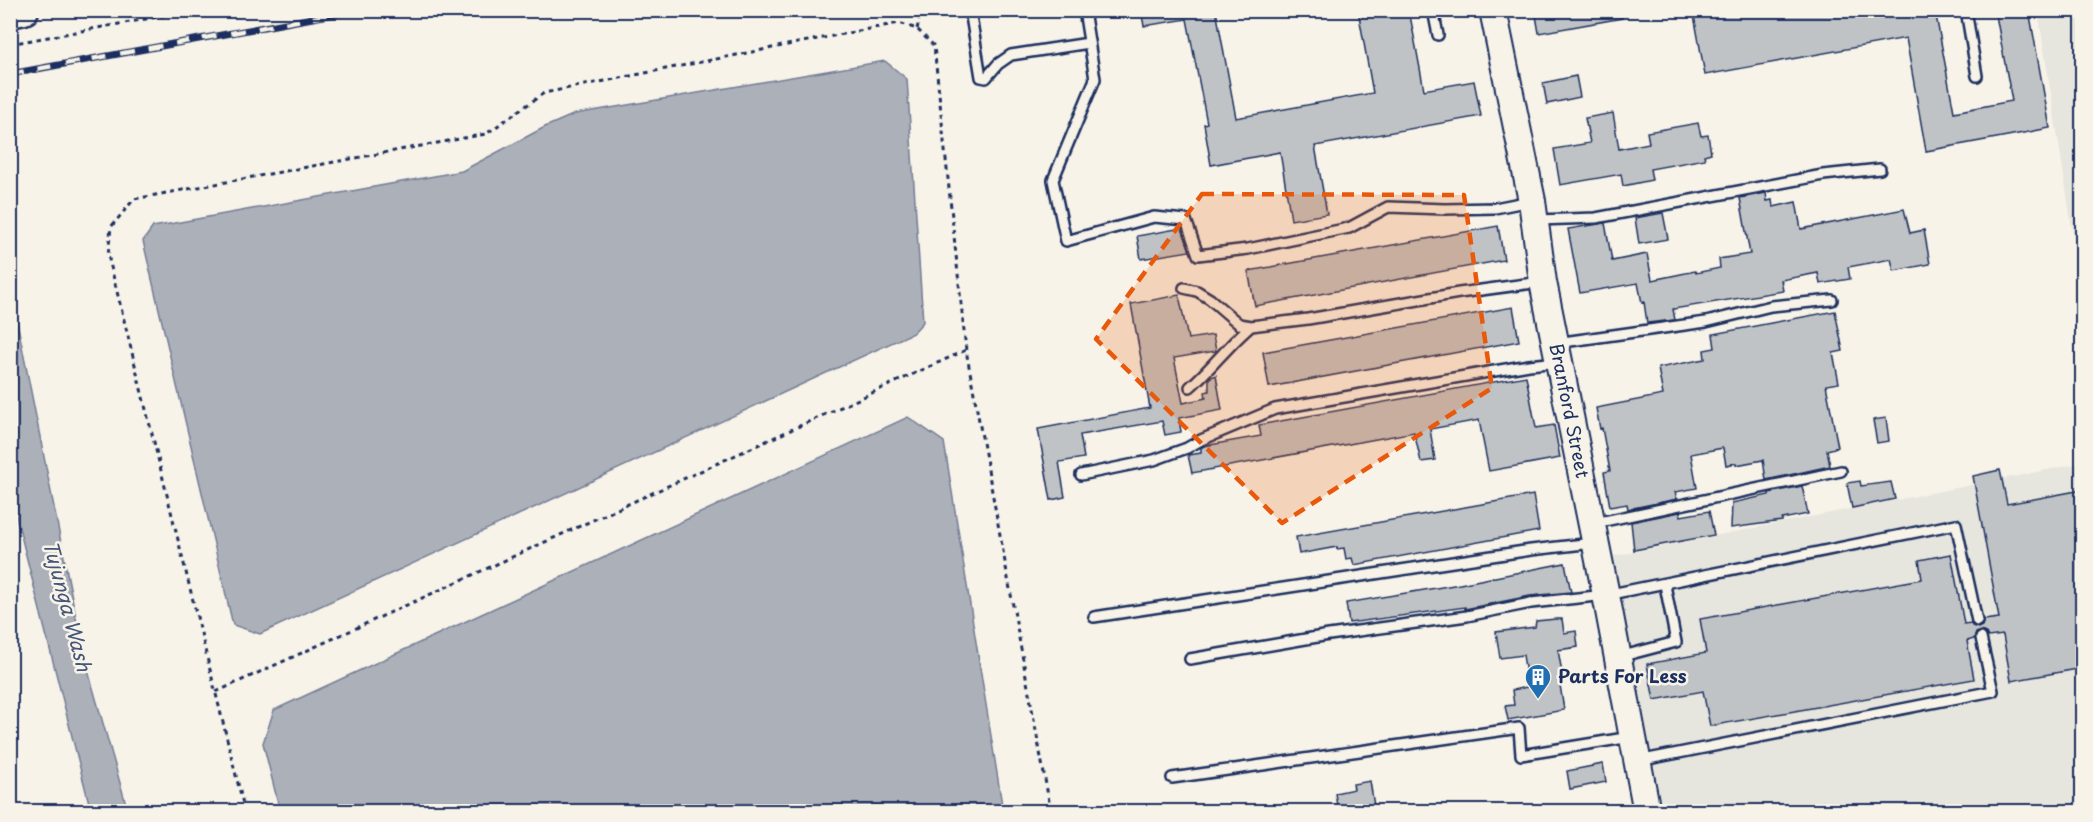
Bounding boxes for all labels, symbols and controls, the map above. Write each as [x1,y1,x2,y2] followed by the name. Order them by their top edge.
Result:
[1544,341,1597,480] street label: Branford Street
[36,537,100,675] water label: Tujunga Wash
[1523,662,1553,700] building icon: Parts For Less
[1558,662,1687,689] place label: Parts For Less

